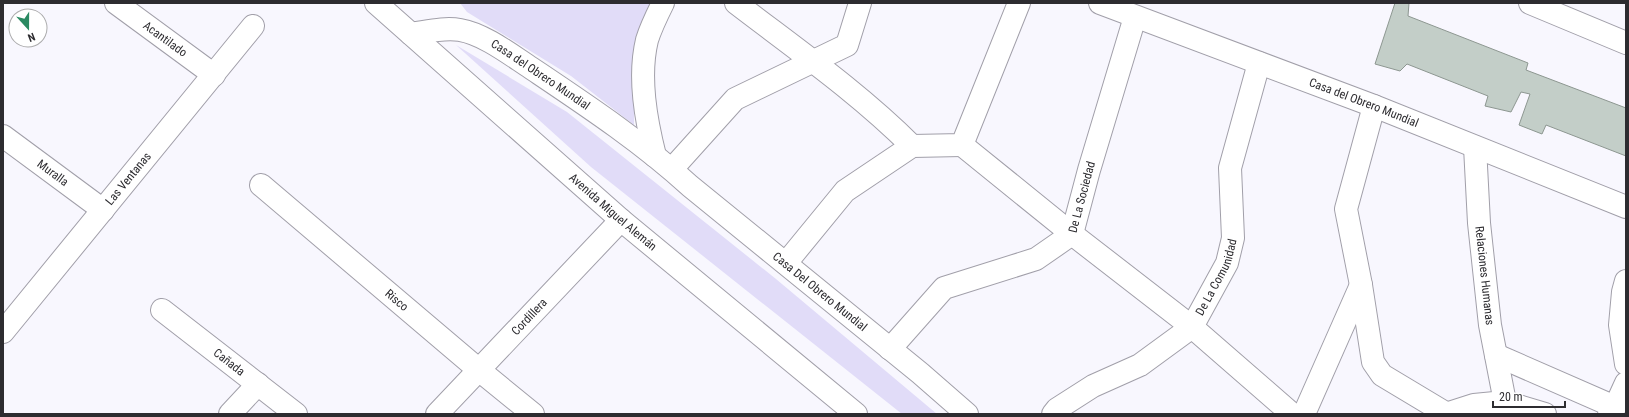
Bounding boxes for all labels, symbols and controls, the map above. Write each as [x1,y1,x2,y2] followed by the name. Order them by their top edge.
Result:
[8,8,48,48] north arrow
[141,18,190,60] street label: Acantilado
[26,30,37,44] text: N
[488,37,593,113] street label: Casa del Obrero Mundial
[1307,75,1421,130] street label: Casa del Obrero Mundial
[103,149,154,208] street label: Las Ventanas
[34,157,71,189] street label: Muralla
[1066,160,1098,234] street label: De La Sociedad
[566,170,660,254] street label: Avenida Miguel Alemán
[1472,225,1497,326] street label: Relaciones Humanas
[1193,237,1240,318] street label: De La Comunidad
[770,249,870,334] street label: Casa Del Obrero Mundial
[382,286,411,314] street label: Risco
[509,295,550,338] street label: Cordillera
[211,346,248,379] street label: Cañada
[1493,383,1565,409] scale bar
[1499,390,1523,404] text: 20 m

